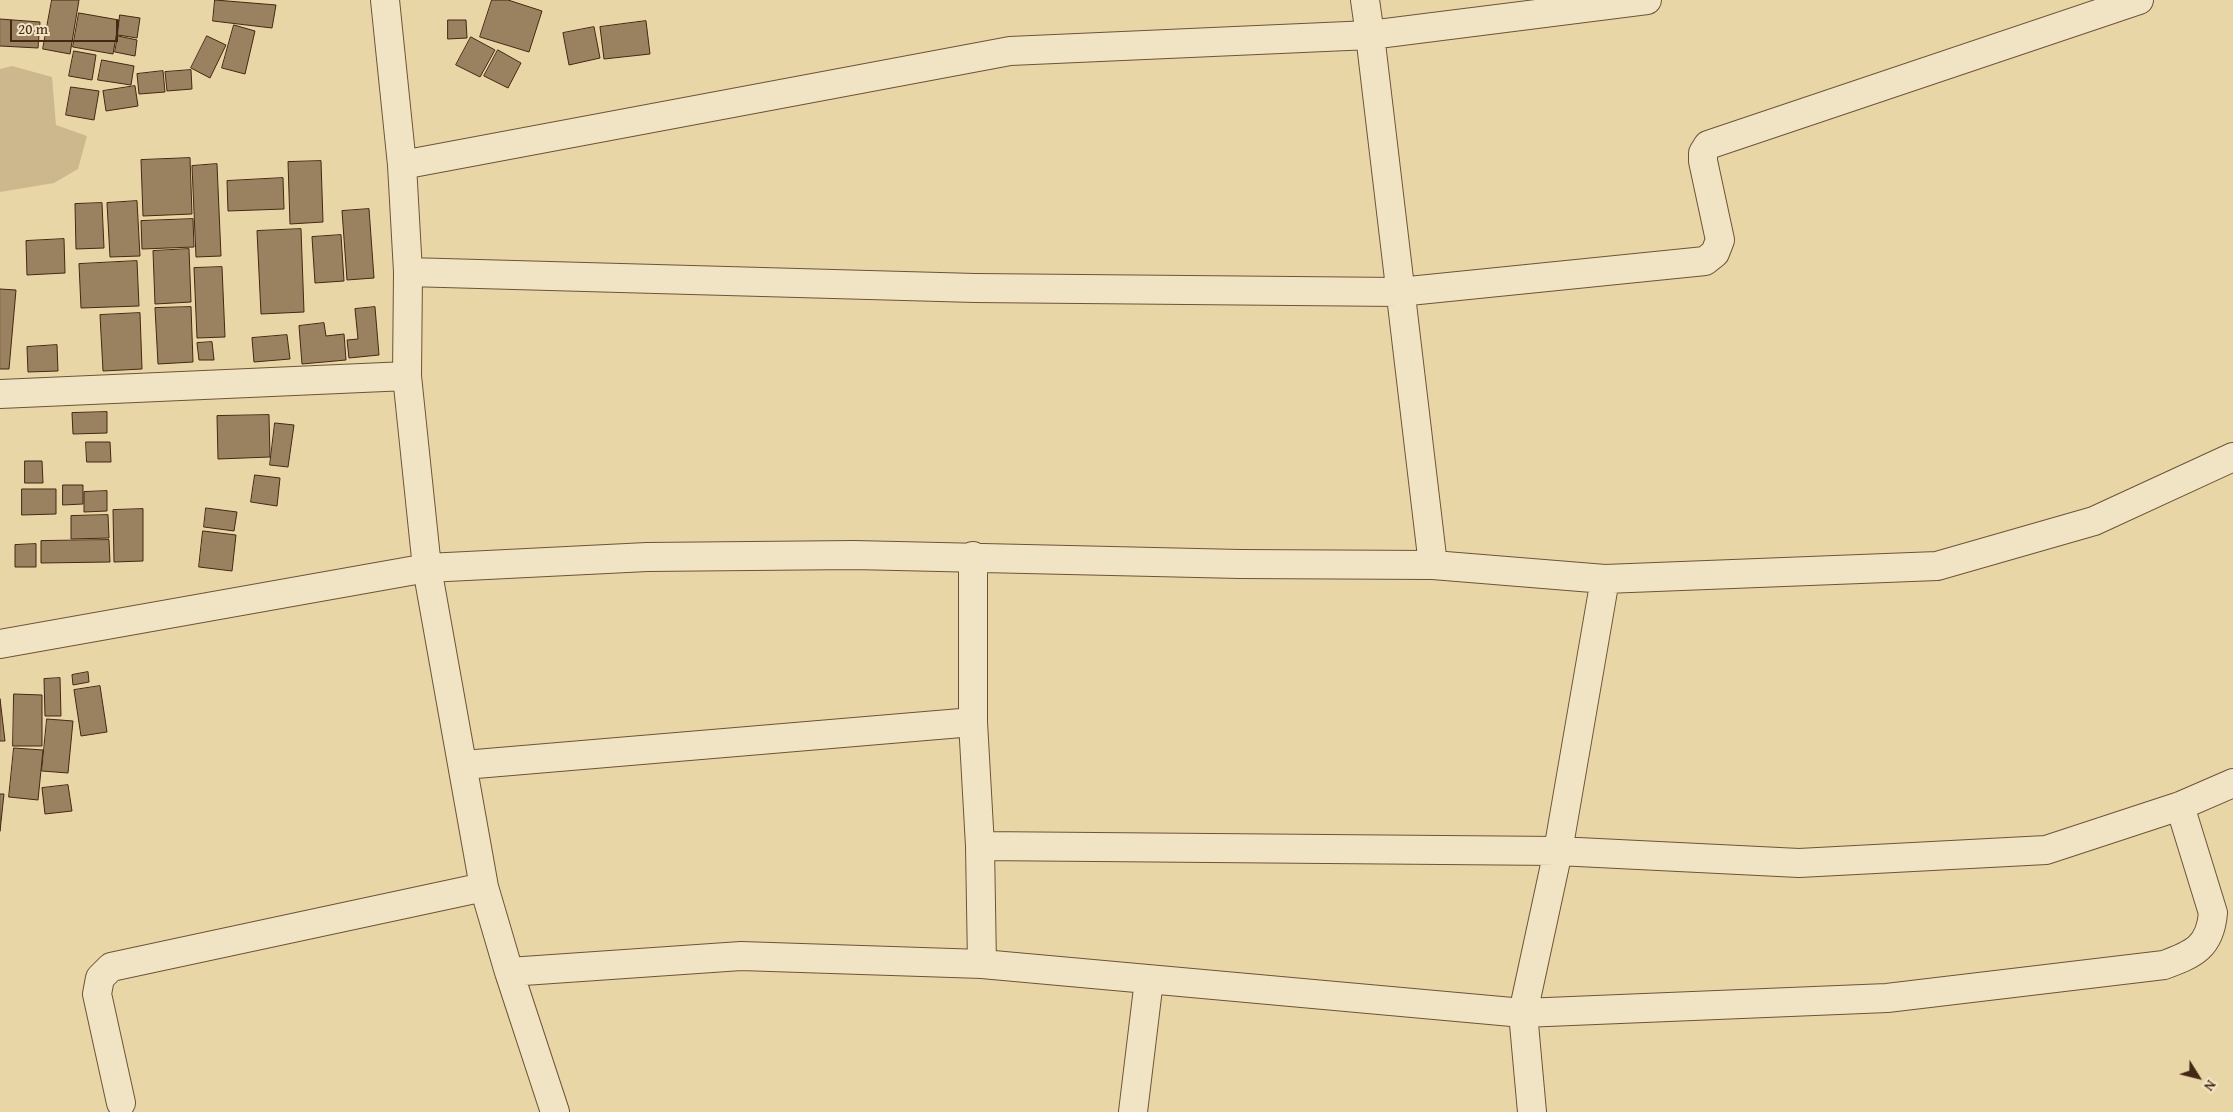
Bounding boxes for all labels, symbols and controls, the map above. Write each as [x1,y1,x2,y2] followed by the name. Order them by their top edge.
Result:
[12,10,120,42] scale bar
[18,18,48,39] text: 20 m
[2173,1052,2223,1102] north arrow
[2199,1076,2221,1095] text: N

